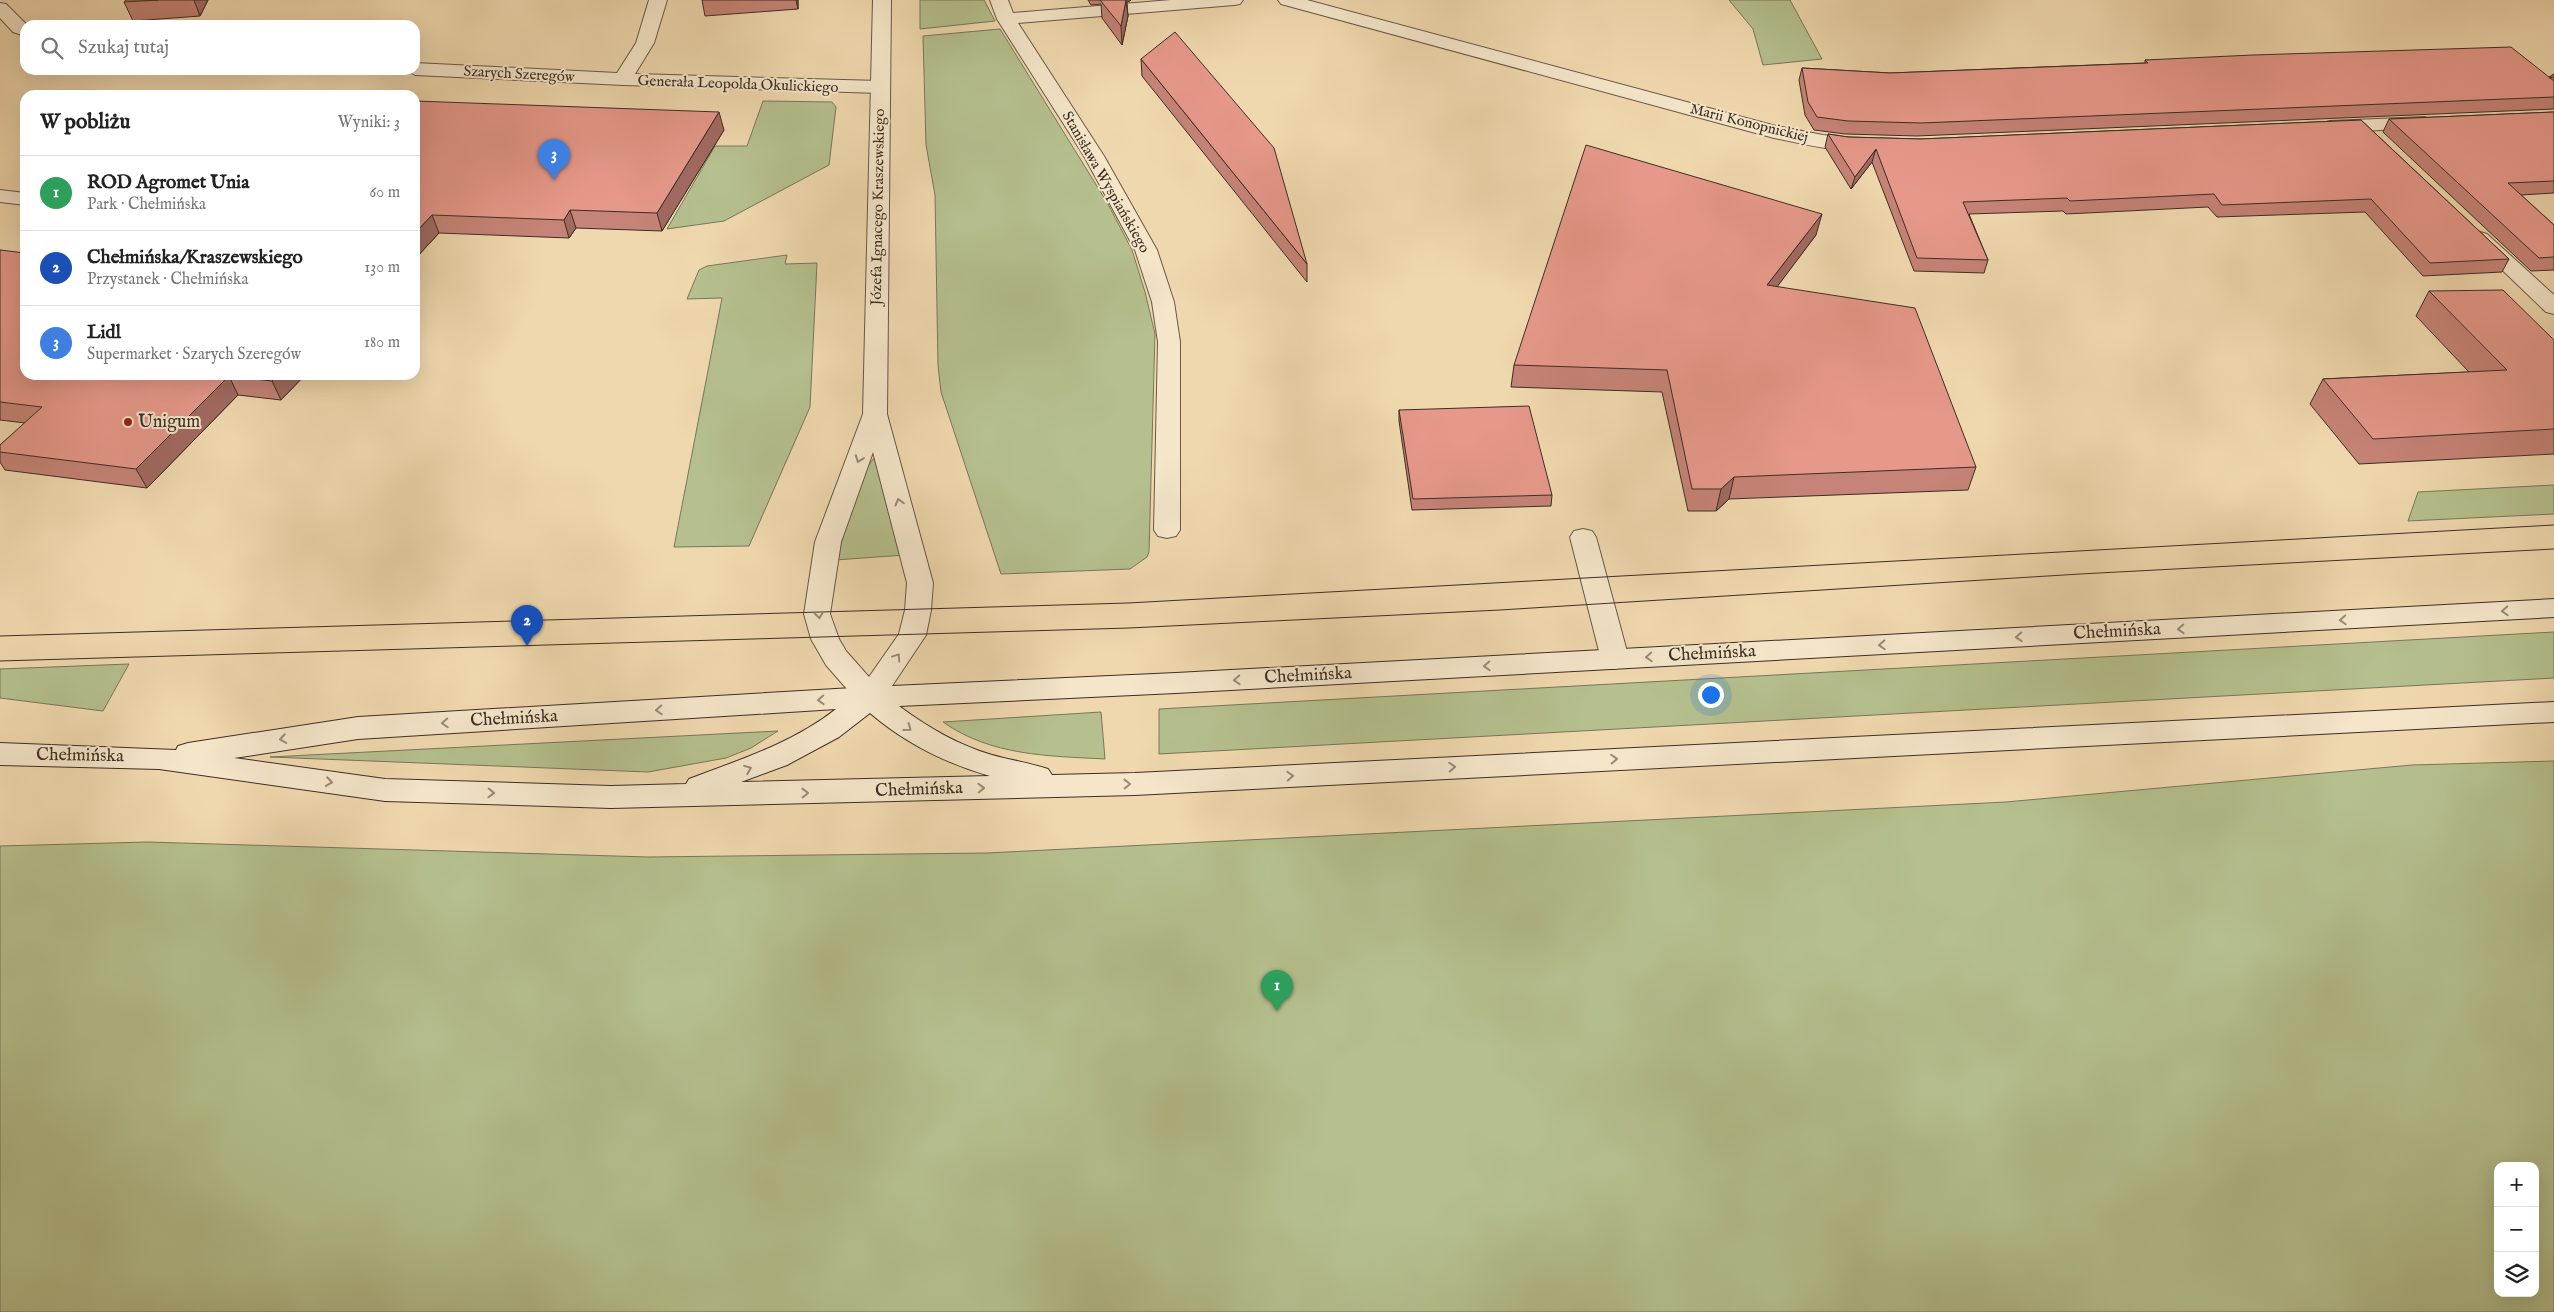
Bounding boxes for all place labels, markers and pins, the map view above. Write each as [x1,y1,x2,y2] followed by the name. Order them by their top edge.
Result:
[538,139,570,180] pin: 3
[138,411,200,434] place label: Unigum
[122,416,134,428] marker: Unigum
[511,605,543,646] pin: 2
[1261,970,1293,1011] pin: 1

